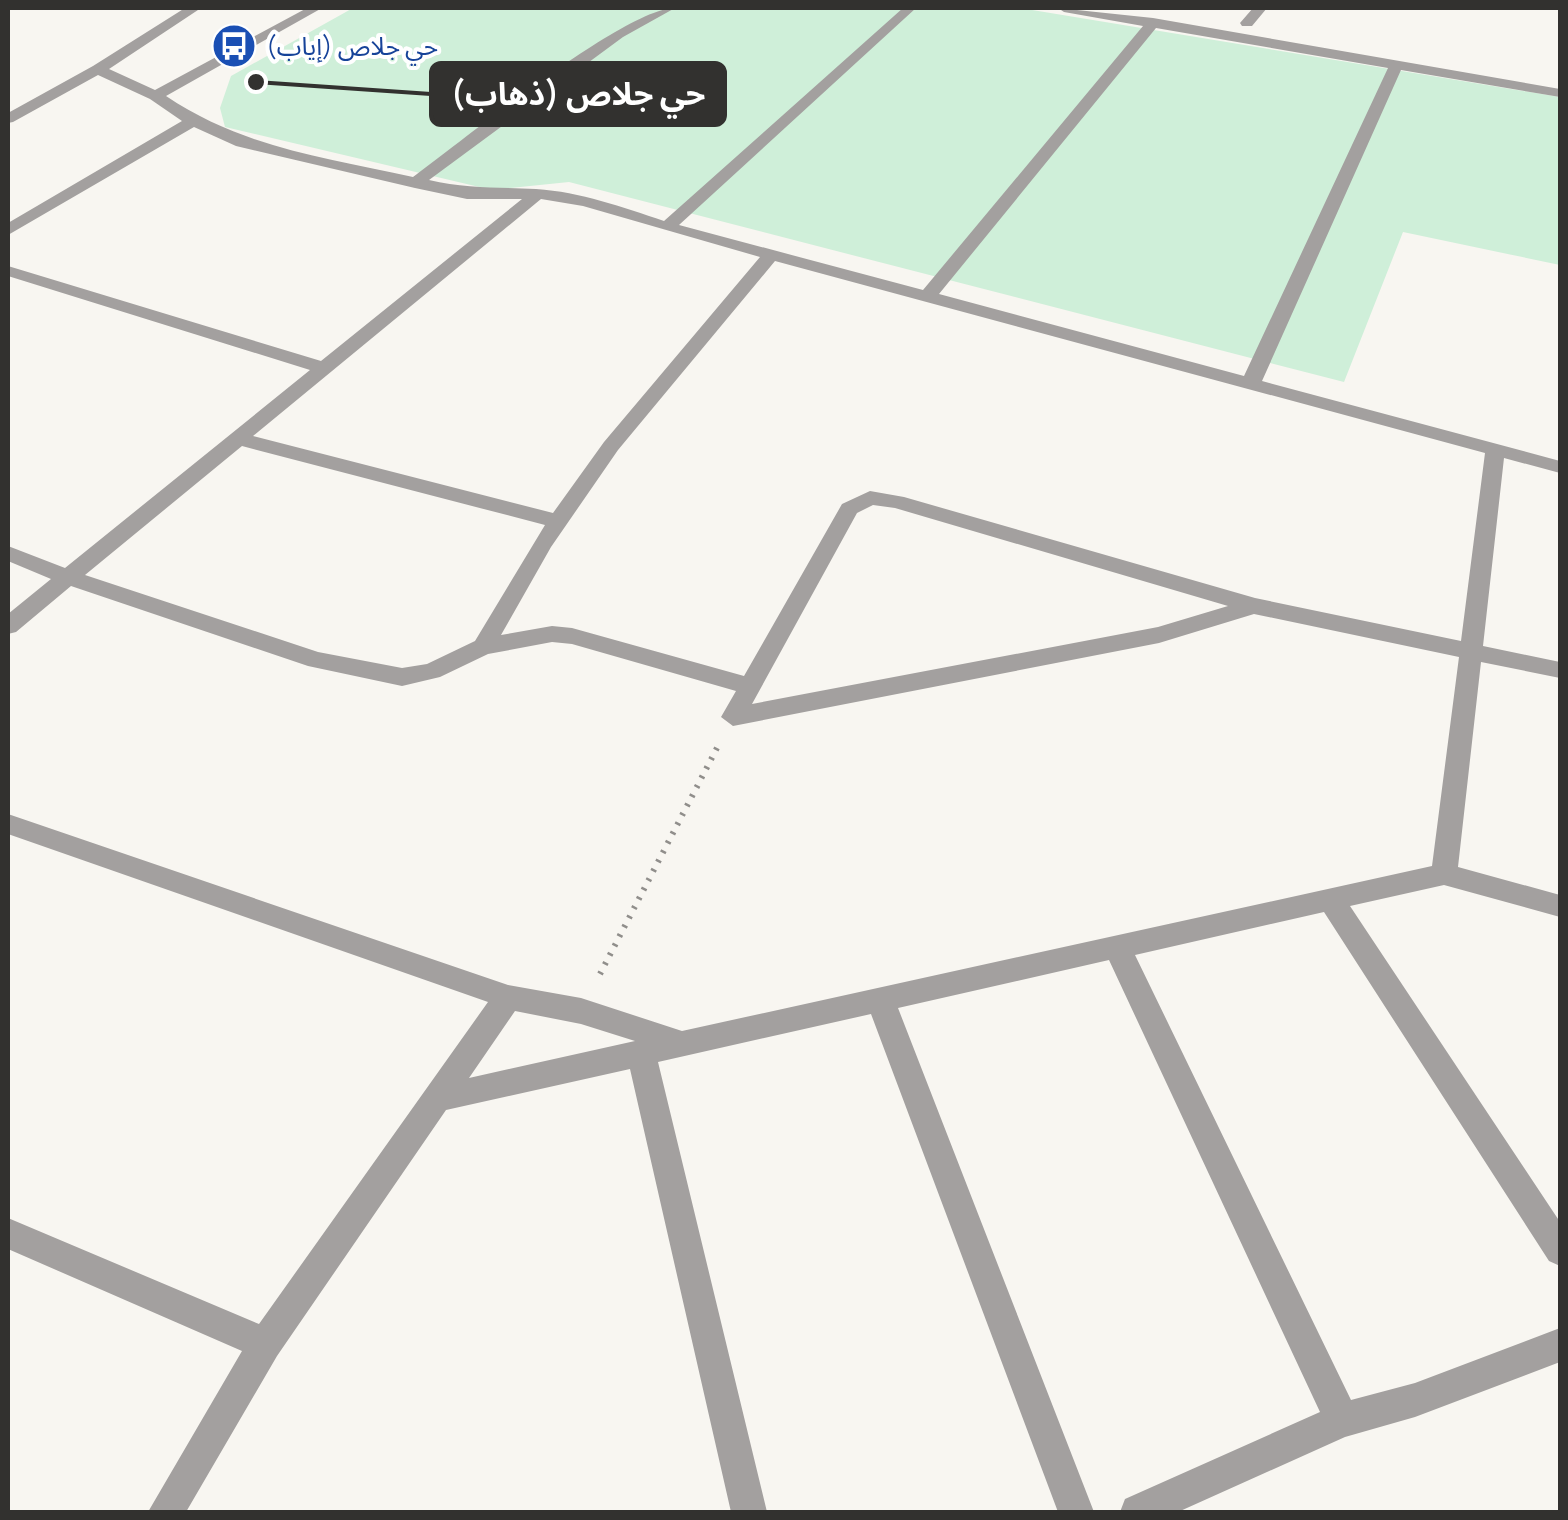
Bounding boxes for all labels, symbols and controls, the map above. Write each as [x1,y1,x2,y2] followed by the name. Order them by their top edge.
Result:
[211,23,257,69] bus stop icon: حي جلاص (إياب)
[266,28,438,66] place label: حي جلاص (إياب)
[431,63,725,125] callout: حي جلاص (ذهاب)
[451,71,705,119] text: حي جلاص (ذهاب)

